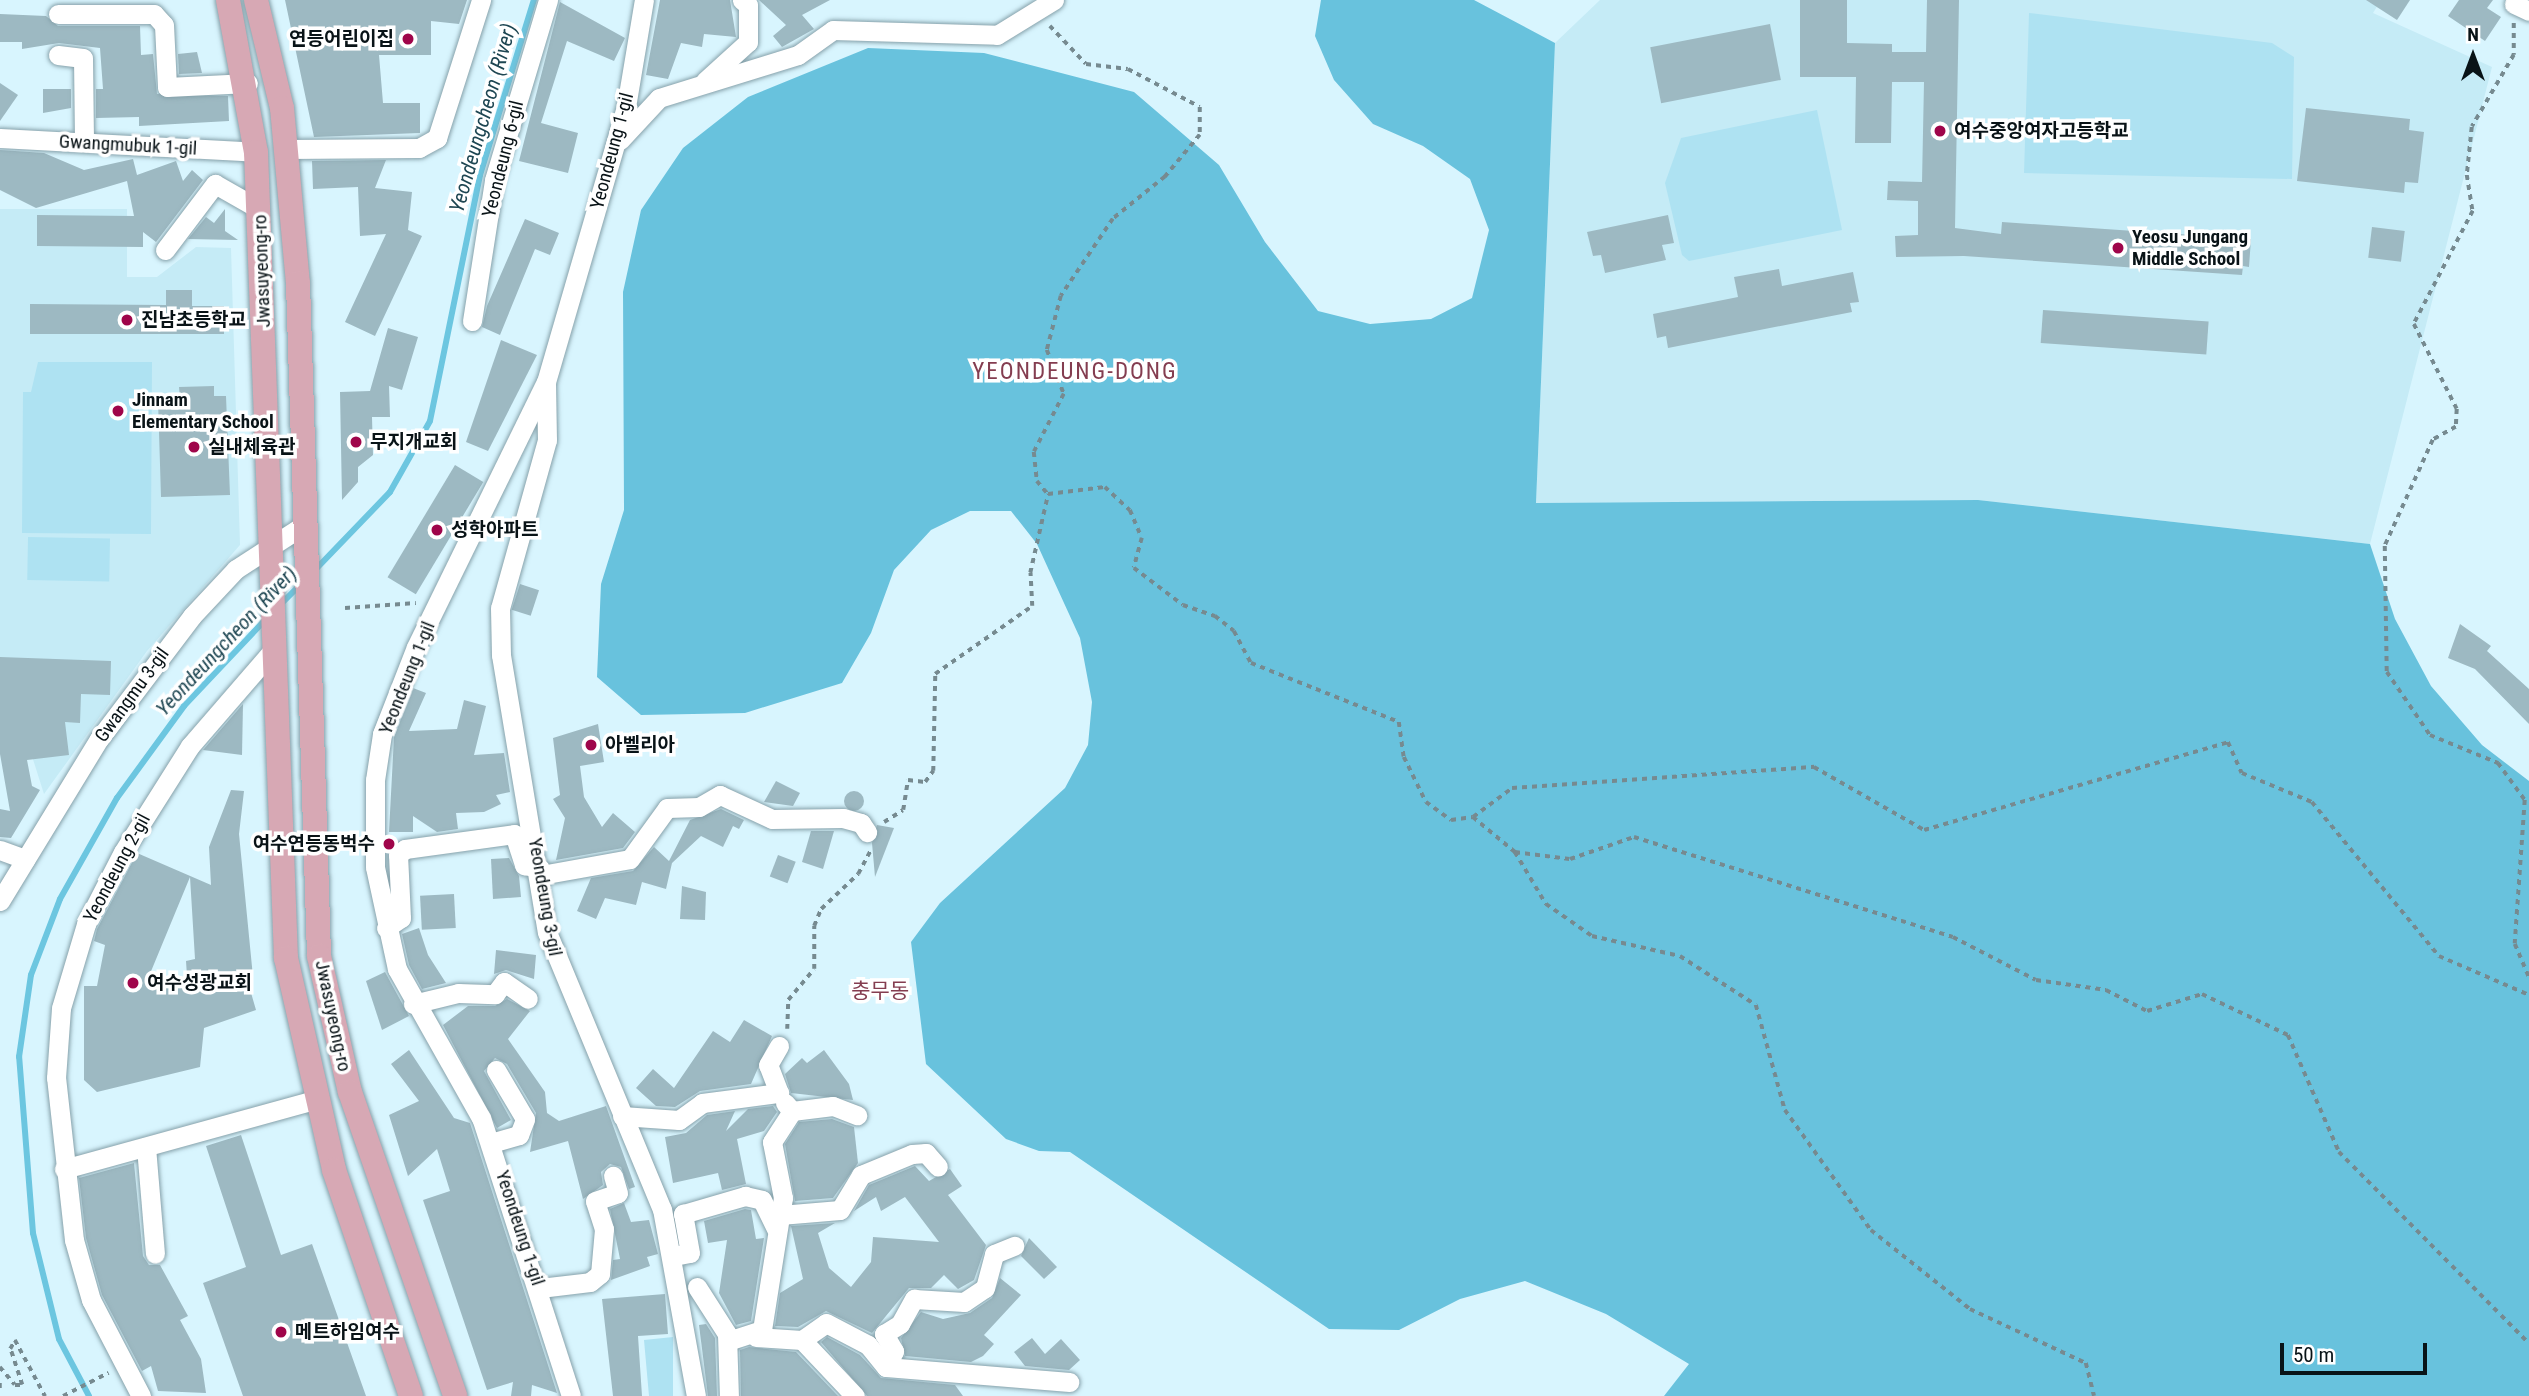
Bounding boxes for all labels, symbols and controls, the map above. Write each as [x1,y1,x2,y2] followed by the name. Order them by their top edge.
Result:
[444,21,522,215] water label: Yeondeungcheon (River)
[2438,21,2508,91] north arrow
[2467,23,2479,46] text: N
[289,28,394,50] place label: 연등어린이집
[400,31,416,47] marker: 연등어린이집
[586,90,638,212] street label: Yeondeung 1-gil
[477,98,529,220] street label: Yeondeung 6-gil
[1954,120,2129,142] place label: 여수중앙여자고등학교
[1932,123,1948,139] marker: 여수중앙여자고등학교
[58,130,198,160] street label: Gwangmubuk 1-gil
[249,214,275,328] street label: Jwasuyeong-ro
[2132,226,2248,270] place label: Yeosu Jungang Middle School
[2110,240,2126,256] marker: Yeosu Jungang Middle School
[141,309,246,331] place label: 진남초등학교
[119,312,135,328] marker: 진남초등학교
[974,358,1176,386] district label: YEONDEUNG-DONG
[132,389,274,433] place label: Jinnam Elementary School
[110,403,126,419] marker: Jinnam Elementary School
[370,431,457,453] place label: 무지개교회
[348,434,364,450] marker: 무지개교회
[208,436,295,458] place label: 실내체육관
[186,439,202,455] marker: 실내체육관
[451,519,538,541] place label: 성학아파트
[429,522,445,538] marker: 성학아파트
[150,561,302,721] water label: Yeondeungcheon (River)
[374,618,440,738] street label: Yeondeung 1-gil
[90,643,174,747] street label: Gwangmu 3-gil
[605,734,675,756] place label: 아벨리아
[583,737,599,753] marker: 아벨리아
[79,810,155,926] street label: Yeondeung 2-gil
[253,833,375,855] place label: 여수연등동벅수
[381,836,397,852] marker: 여수연등동벅수
[523,836,567,958] street label: Yeondeung 3-gil
[310,958,356,1074] street label: Jwasuyeong-ro
[147,972,252,994] place label: 여수성광교회
[125,975,141,991] marker: 여수성광교회
[851,978,909,1004] district label: 충무동
[491,1168,549,1288] street label: Yeondeung 1-gil
[295,1321,400,1343] place label: 메트하임여수
[273,1324,289,1340] marker: 메트하임여수
[2284,1330,2431,1374] scale bar
[2293,1343,2334,1367] text: 50 m

